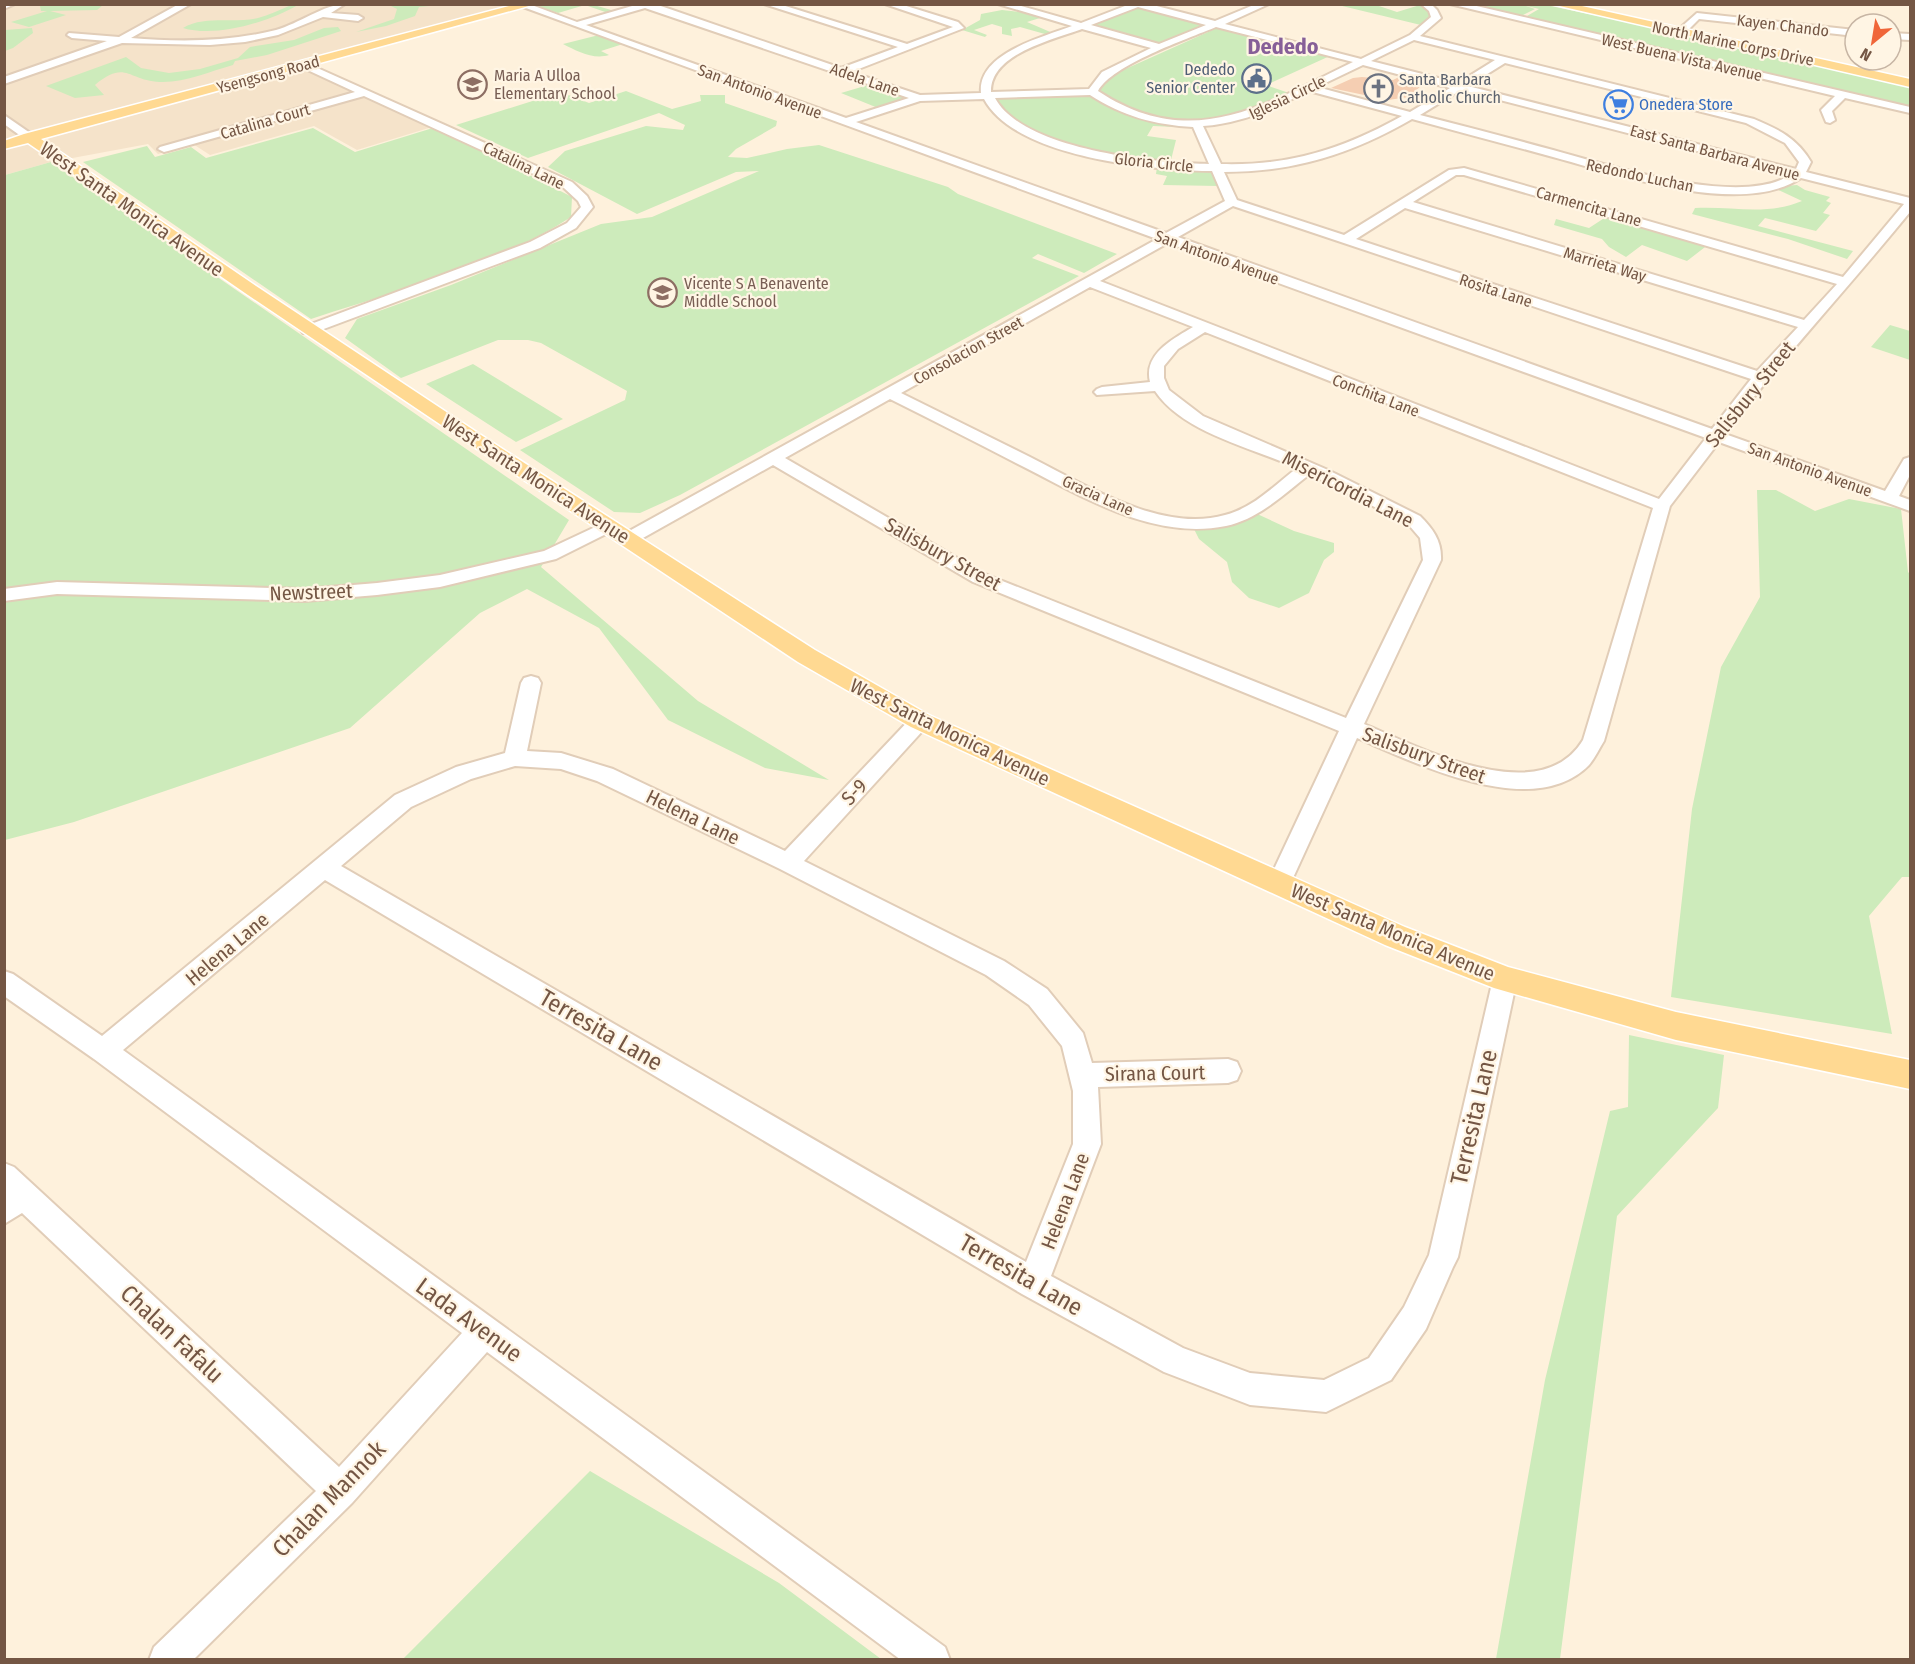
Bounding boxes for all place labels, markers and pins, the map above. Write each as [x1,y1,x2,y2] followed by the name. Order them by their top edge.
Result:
[1146,60,1235,97] place label: Dededo Senior Center
[1240,62,1272,94] public building icon: Dededo Senior Center
[494,66,616,103] place label: Maria A Ulloa Elementary School
[457,68,489,100] school or university icon: Maria A Ulloa Elementary School
[1399,70,1501,107] place label: Santa Barbara Catholic Church
[1362,72,1394,104] church icon: Santa Barbara Catholic Church
[1602,88,1634,120] supermarket icon: Onedera Store
[1639,95,1733,114] place label: Onedera Store
[684,274,829,311] place label: Vicente S A Benavente Middle School
[647,276,679,308] school or university icon: Vicente S A Benavente Middle School

